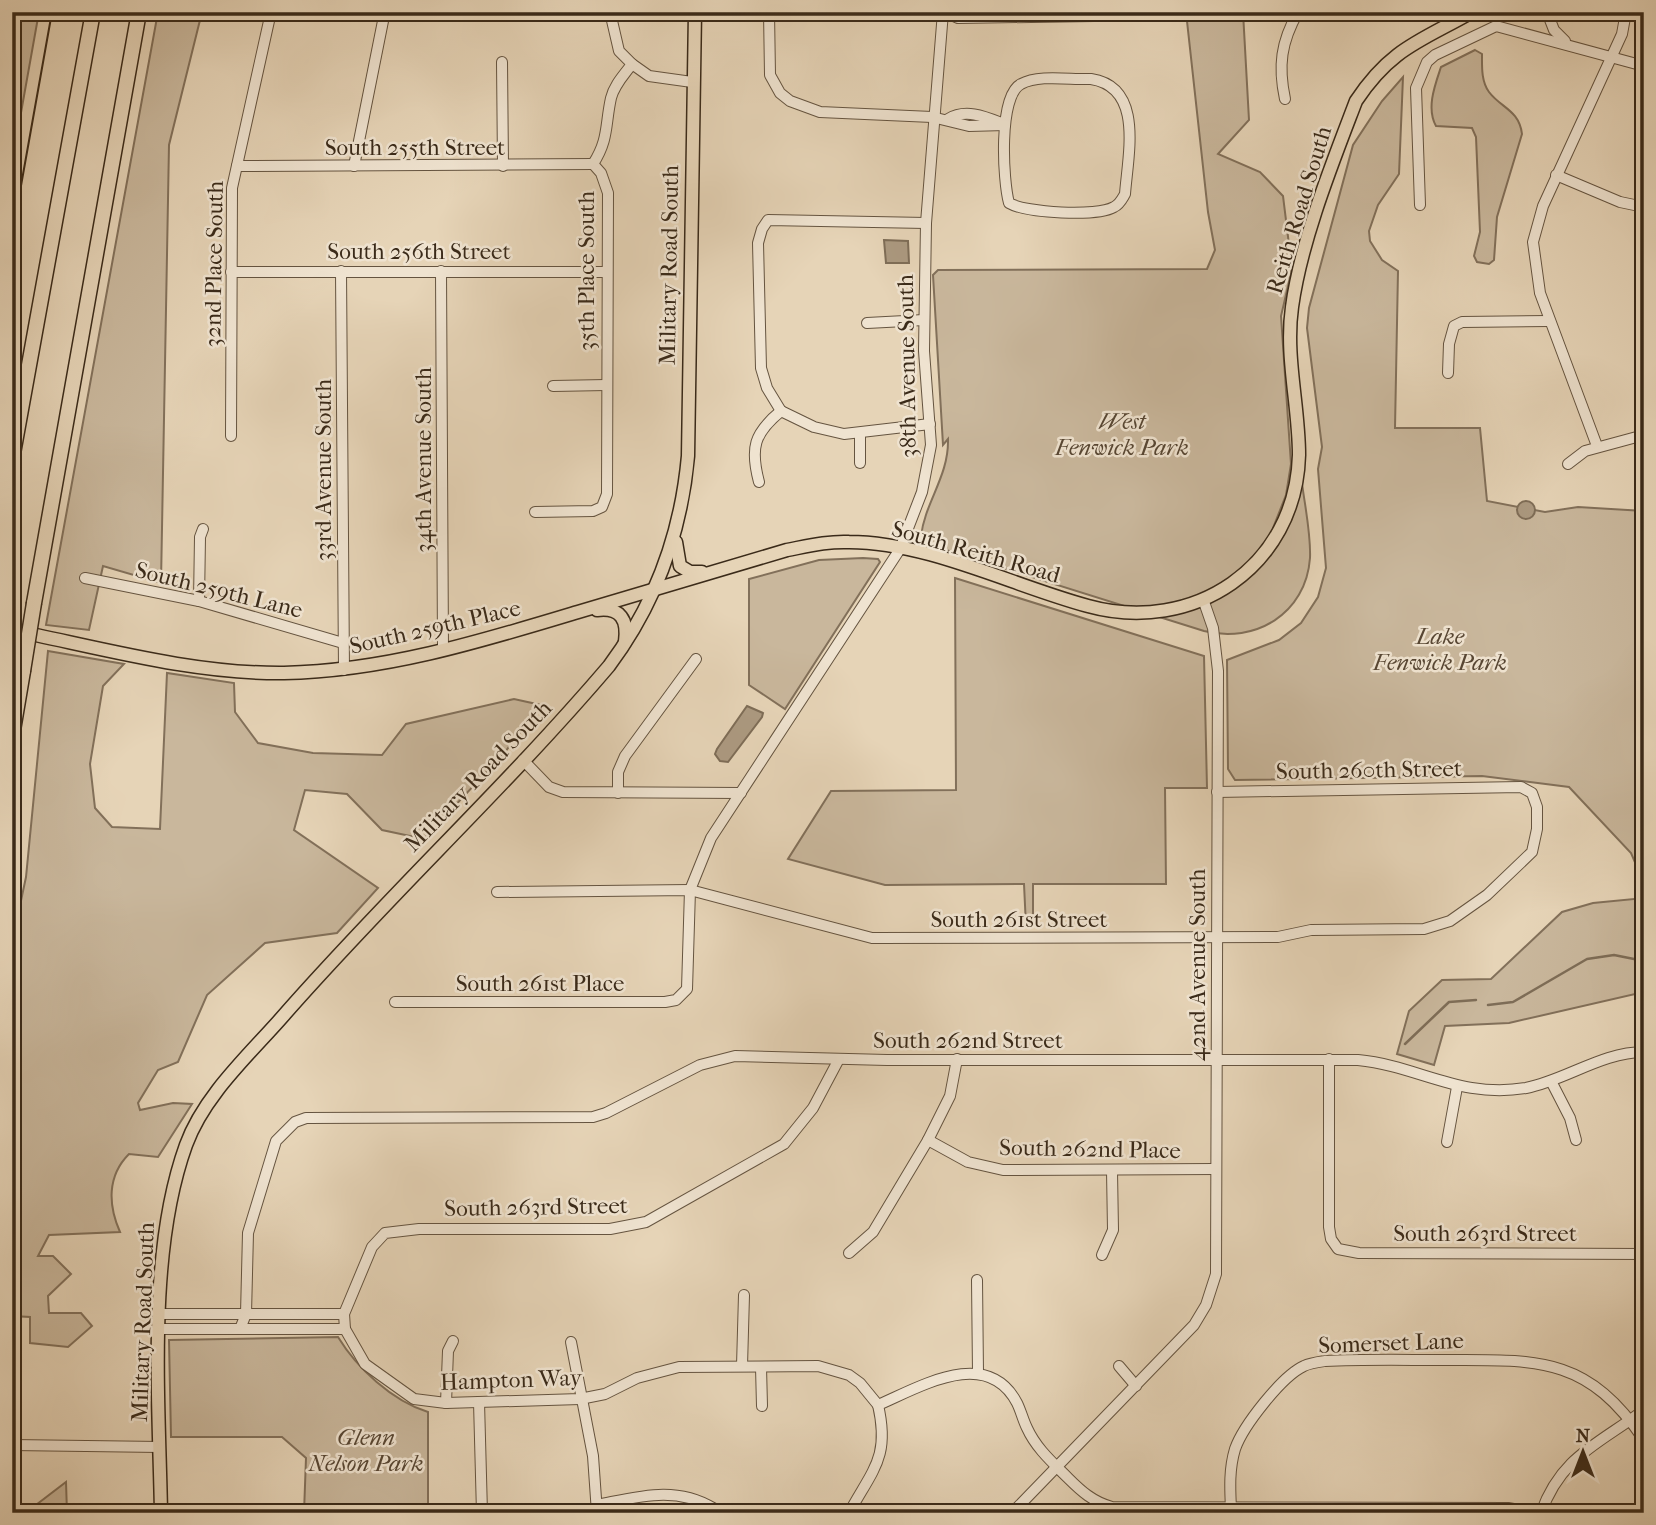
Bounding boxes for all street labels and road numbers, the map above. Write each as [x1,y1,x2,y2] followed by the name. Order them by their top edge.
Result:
[1261,123,1337,297] street label: Reith Road South
[325,134,505,161] street label: South 255th Street
[654,165,684,365] street label: Military Road South
[199,180,229,348] street label: 32nd Place South
[573,191,600,351] street label: 35th Place South
[327,238,511,265] street label: South 256th Street
[892,274,922,458] street label: 38th Avenue South
[410,367,437,553] street label: 34th Avenue South
[310,379,337,561] street label: 33rd Avenue South
[889,515,1064,589] street label: South Reith Road
[133,556,305,624] street label: South 259th Lane
[347,594,523,660] street label: South 259th Place
[399,695,557,857] street label: Military Road South
[1276,755,1462,785] street label: South 260th Street
[1184,869,1211,1061] street label: 42nd Avenue South
[930,906,1108,933] street label: South 261st Street
[456,970,624,997] street label: South 261st Place
[873,1027,1063,1054] street label: South 262nd Street
[999,1134,1181,1164] street label: South 262nd Place
[444,1192,628,1222] street label: South 263rd Street
[1393,1220,1577,1247] street label: South 263rd Street
[126,1221,160,1423] street label: Military Road South
[1318,1327,1464,1359] street label: Somerset Lane
[440,1364,583,1396] street label: Hampton Way

